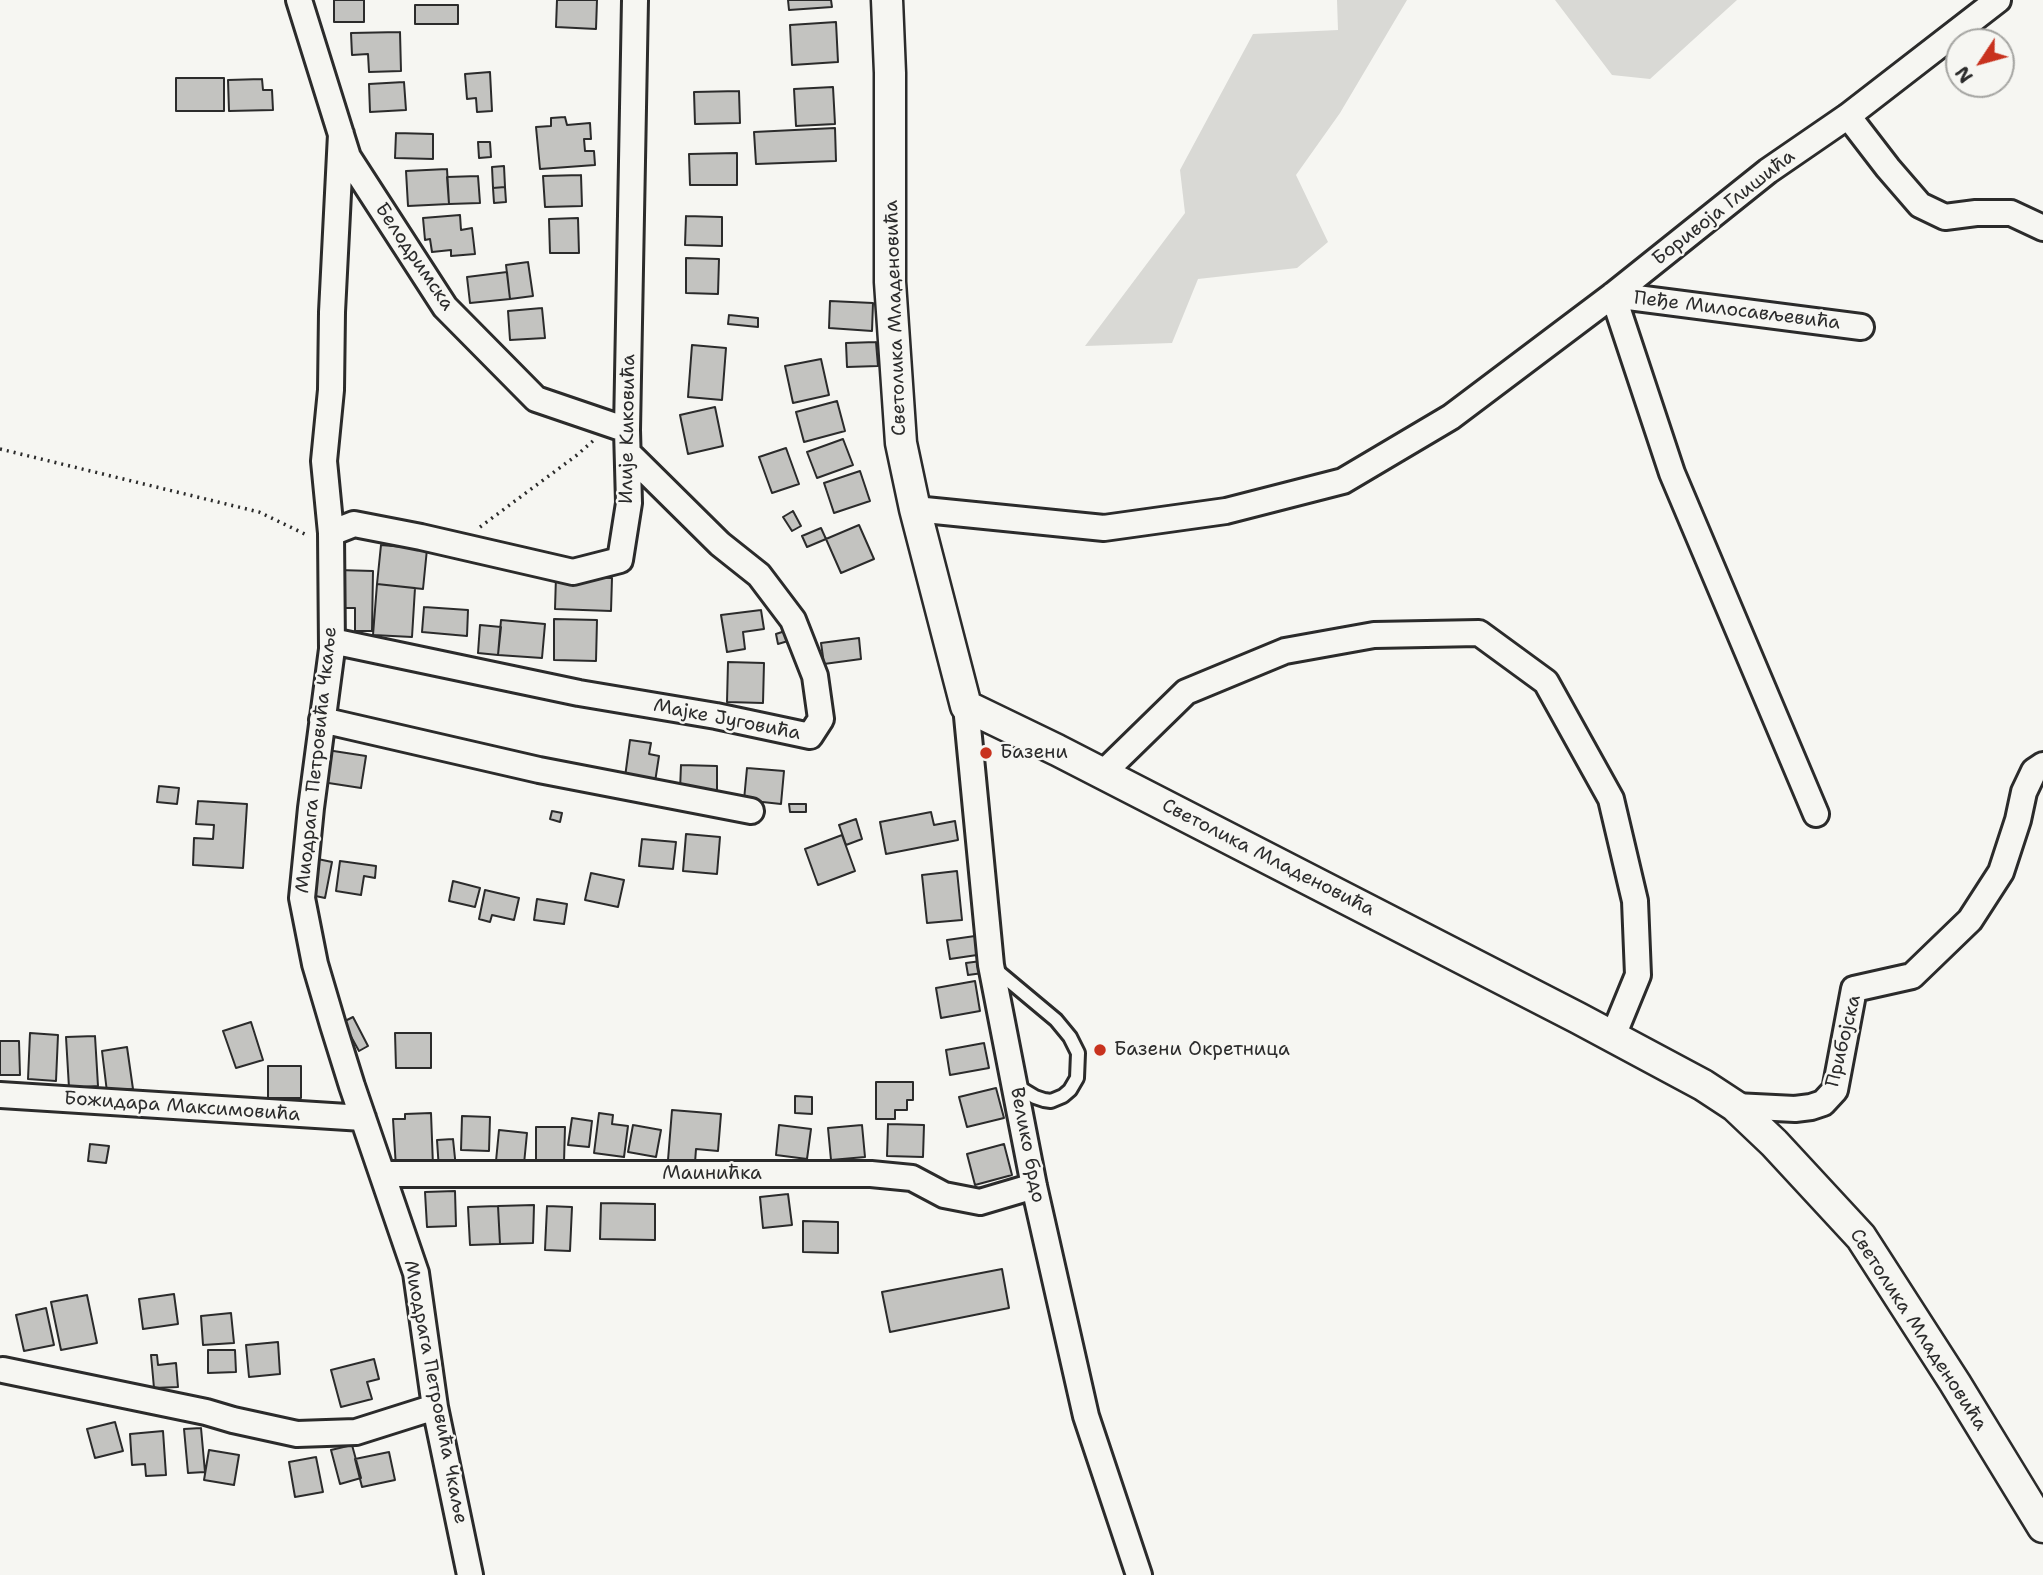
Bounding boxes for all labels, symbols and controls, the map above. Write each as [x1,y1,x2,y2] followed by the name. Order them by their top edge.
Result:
[1945,28,2015,98] north arrow
[1950,61,1979,88] text: N
[1648,145,1800,271] street label: Боривоја Глишића
[370,199,458,315] street label: Белодримска
[880,200,912,436] street label: Светолика Младеновића
[1632,287,1842,335] street label: Пеђе Милосављевића
[615,354,641,504] street label: Илије Киковића
[292,626,342,894] street label: Миодрага Петровића Чкаље
[651,695,803,745] street label: Мајке Југовића
[1000,742,1068,764] place label: Базени
[978,745,994,761] marker: Базени
[1158,794,1378,922] street label: Светолика Младеновића
[1822,992,1866,1090] street label: Прибојска
[1114,1039,1290,1061] place label: Базени Окретница
[1092,1042,1108,1058] marker: Базени Окретница
[1005,1085,1049,1205] street label: Велико брдо
[63,1087,301,1127] street label: Божидара Максимовића
[662,1163,762,1185] street label: Маинићка
[1844,1225,1992,1435] street label: Светолика Младеновића
[398,1258,472,1526] street label: Миодрага Петровића Чкаље

